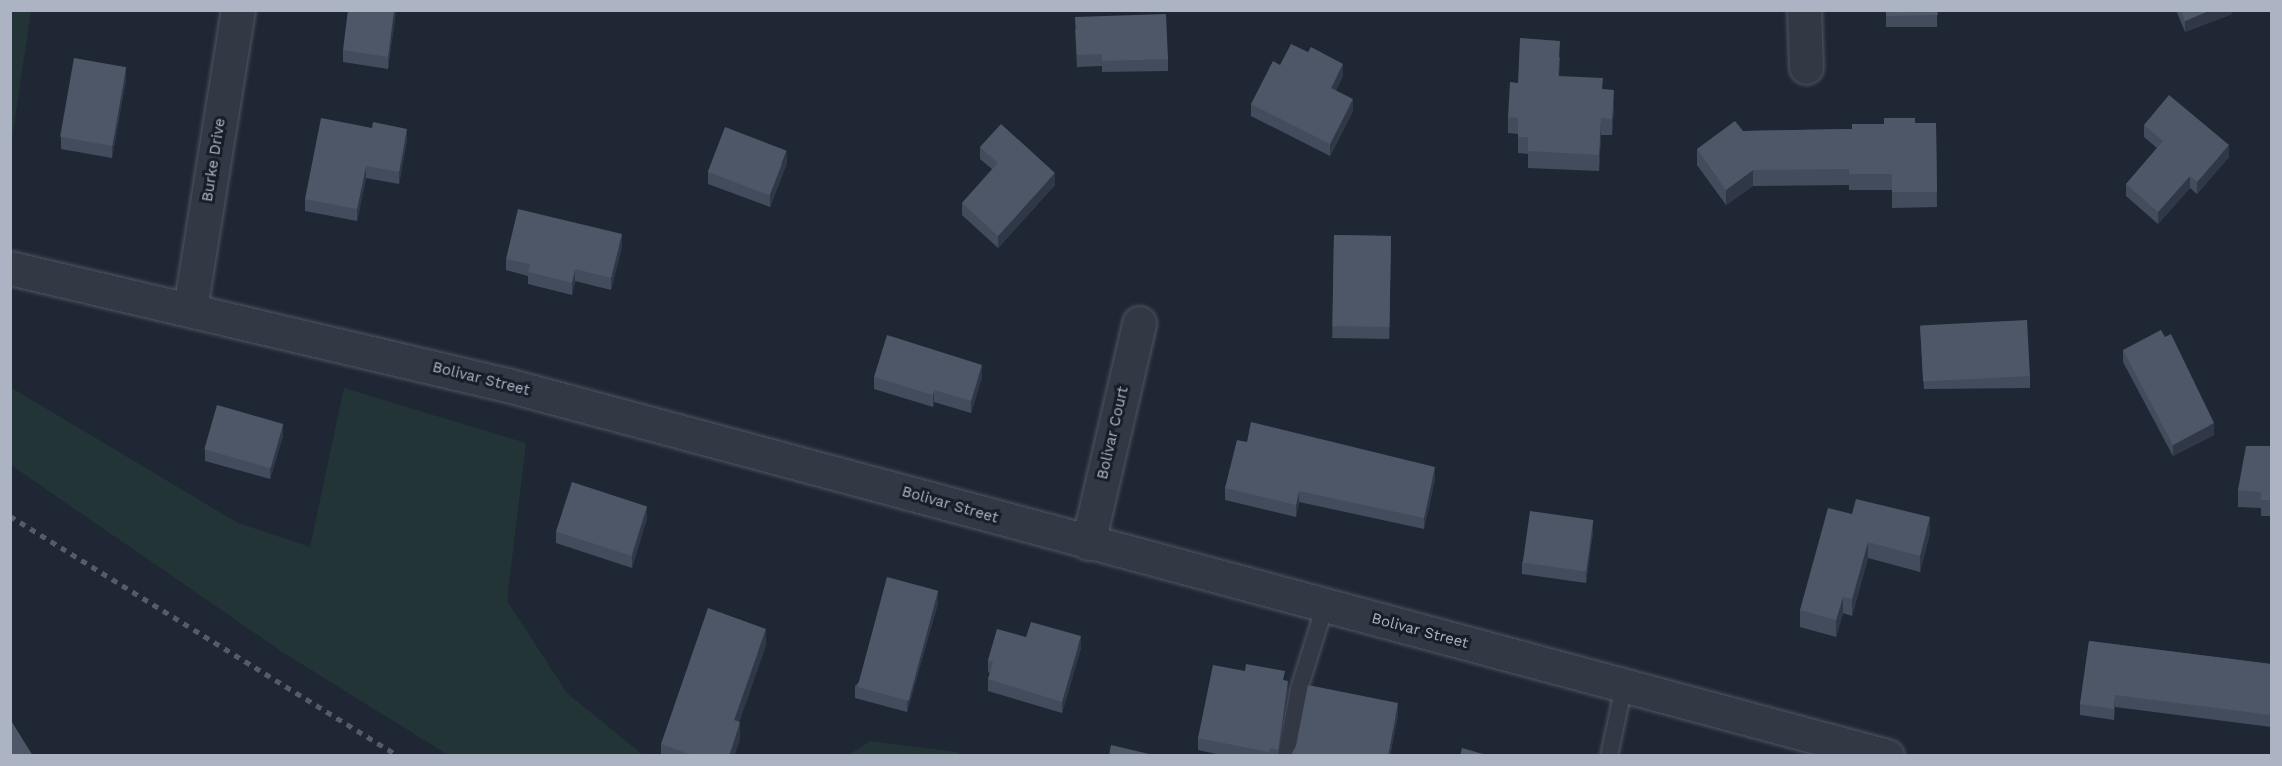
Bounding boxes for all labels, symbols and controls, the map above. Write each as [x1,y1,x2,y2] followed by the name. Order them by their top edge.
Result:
[199,117,229,203] street label: Burke Drive
[430,358,532,400] street label: Bolivar Street
[1094,385,1132,481] street label: Bolivar Court
[900,483,1000,527] street label: Bolivar Street
[1369,609,1471,653] street label: Bolivar Street

